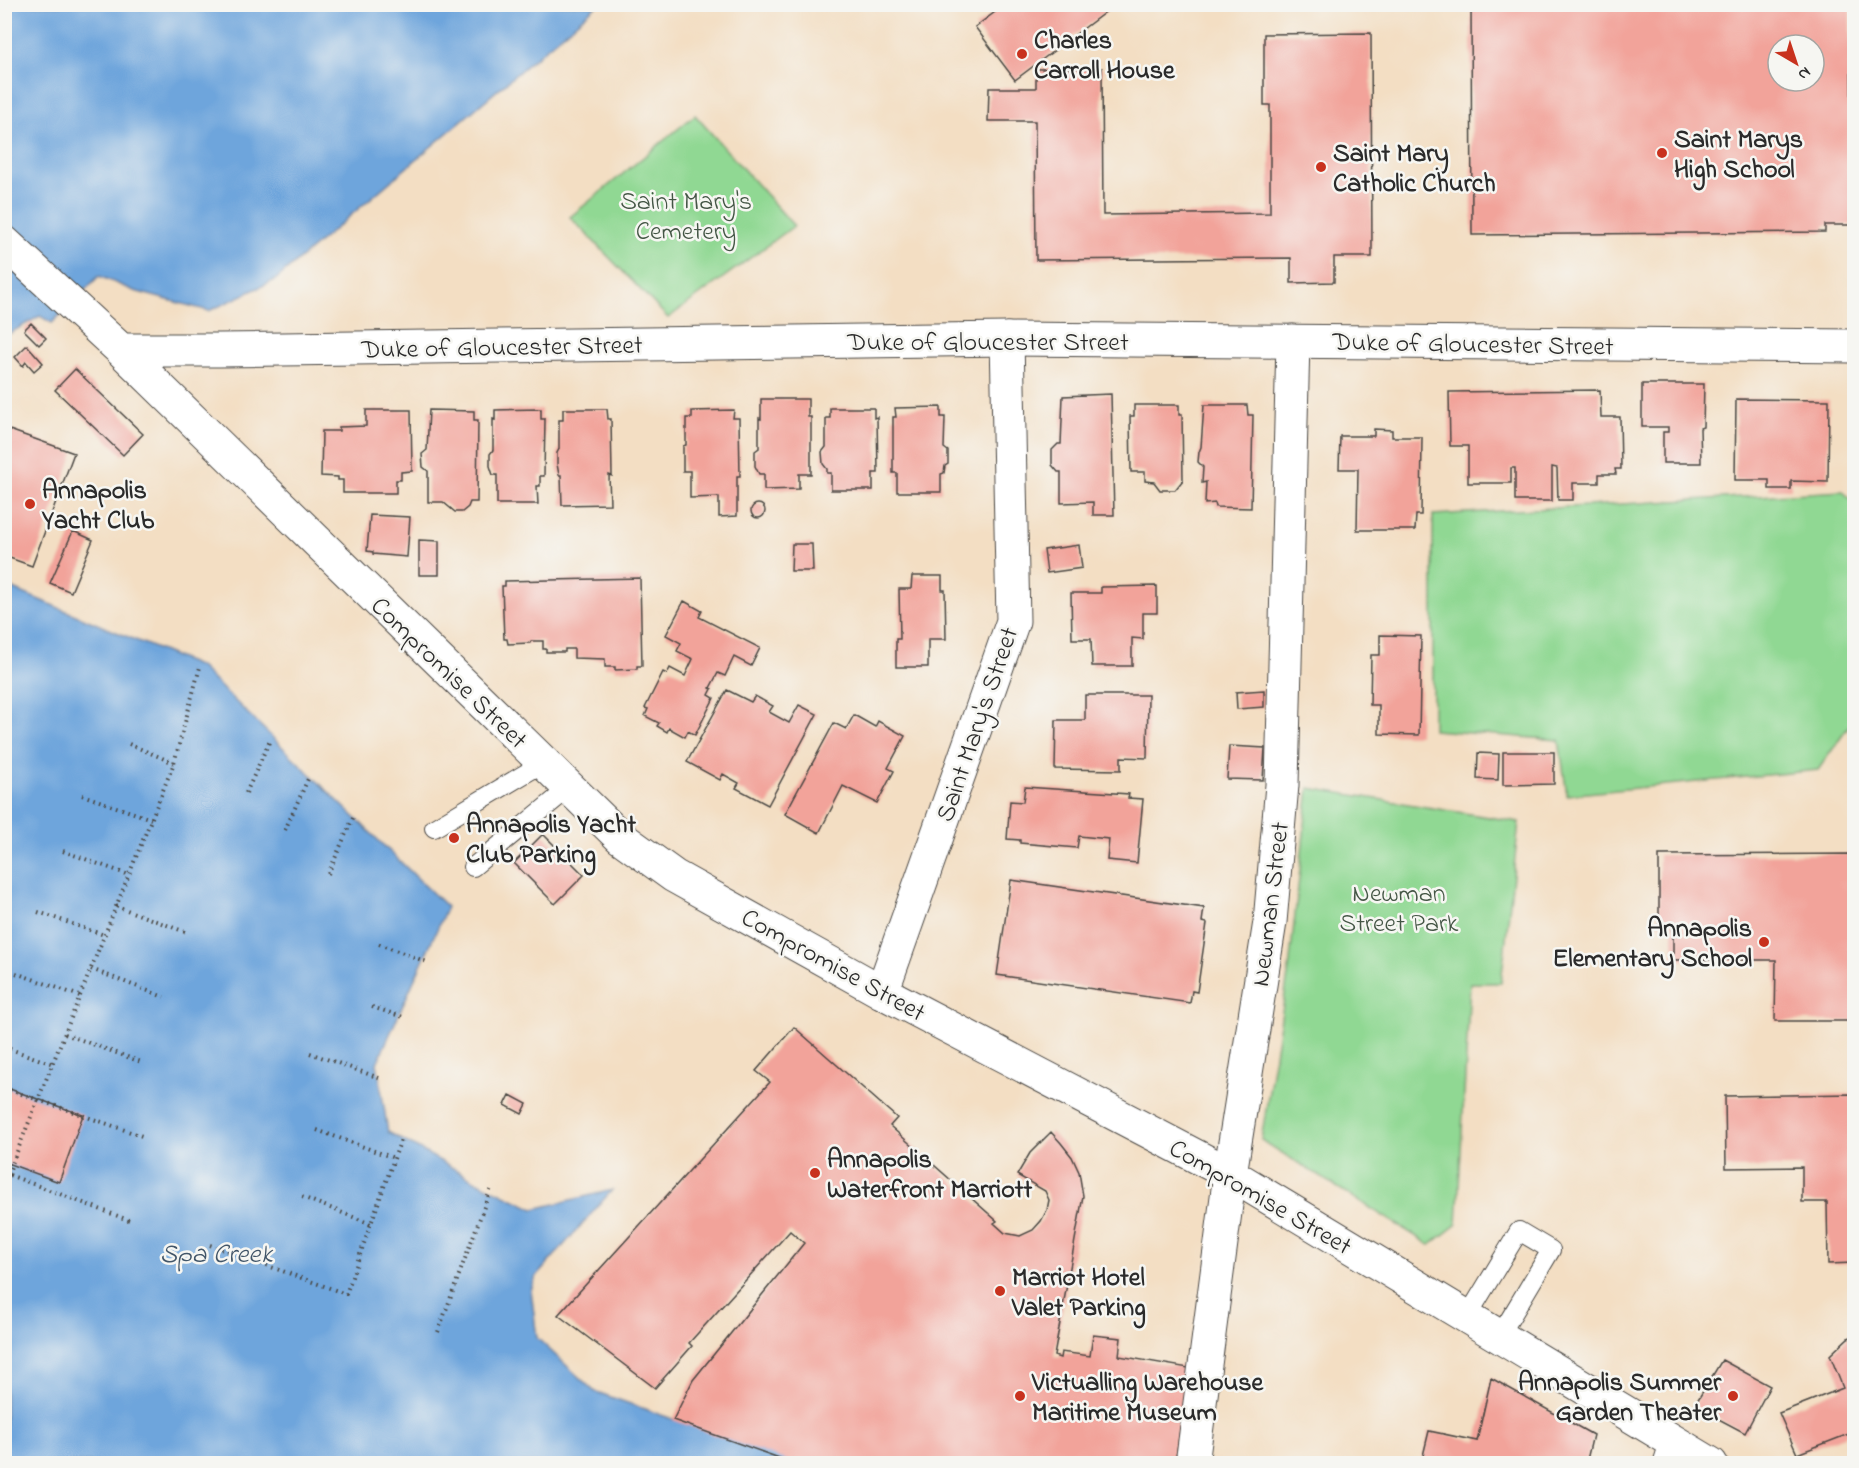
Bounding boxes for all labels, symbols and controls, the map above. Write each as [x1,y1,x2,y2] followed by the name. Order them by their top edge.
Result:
[1034,23,1176,91] place label: Charles Carroll House
[1766,33,1826,93] north arrow
[1015,47,1029,61] marker: Charles Carroll House
[1792,60,1816,86] text: N
[1674,122,1803,191] place label: Saint Marys High School
[1333,136,1496,204] place label: Saint Mary Catholic Church
[1655,146,1669,160] marker: Saint Marys High School
[1314,160,1328,174] marker: Saint Mary Catholic Church
[620,184,752,252] park label: Saint Mary's Cemetery
[846,325,1129,363] street label: Duke of Gloucester Street
[1331,325,1614,367] street label: Duke of Gloucester Street
[360,328,643,370] street label: Duke of Gloucester Street
[41,473,155,541] place label: Annapolis Yacht Club
[23,497,37,511] marker: Annapolis Yacht Club
[361,589,535,759] street label: Compromise Street
[928,622,1030,827] street label: Saint Mary's Street
[466,807,636,876] place label: Annapolis Yacht Club Parking
[1243,820,1301,989] street label: Newman Street
[447,831,461,845] marker: Annapolis Yacht Club Parking
[1339,876,1459,944] park label: Newman Street Park
[733,900,932,1033] street label: Compromise Street
[1553,911,1752,979] place label: Annapolis Elementary School
[1757,935,1771,949] marker: Annapolis Elementary School
[1161,1131,1358,1267] street label: Compromise Street
[827,1142,1032,1210] place label: Annapolis Waterfront Marriott
[808,1166,822,1180] marker: Annapolis Waterfront Marriott
[160,1236,273,1275] water label: Spa Creek
[1011,1260,1146,1329] place label: Marriot Hotel Valet Parking
[993,1284,1007,1298] marker: Marriot Hotel Valet Parking
[1031,1365,1265,1433] place label: Victualling Warehouse Maritime Museum
[1518,1365,1722,1433] place label: Annapolis Summer Garden Theater
[1013,1389,1027,1403] marker: Victualling Warehouse Maritime Museum
[1726,1389,1740,1403] marker: Annapolis Summer Garden Theater

